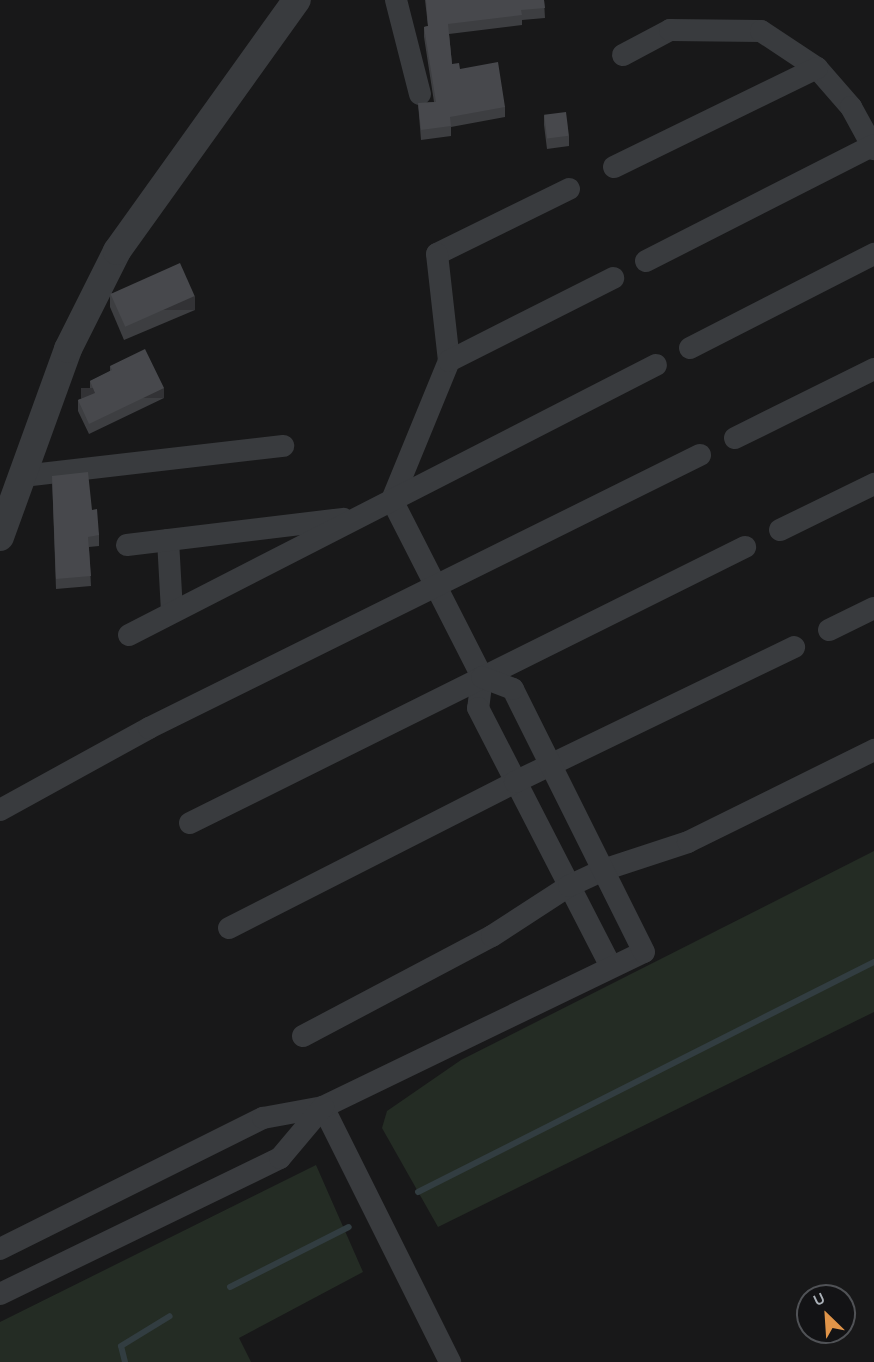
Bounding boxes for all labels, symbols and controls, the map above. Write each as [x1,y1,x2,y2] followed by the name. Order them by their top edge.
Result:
[796,1284,856,1344] north arrow
[810,1288,828,1310] text: U

